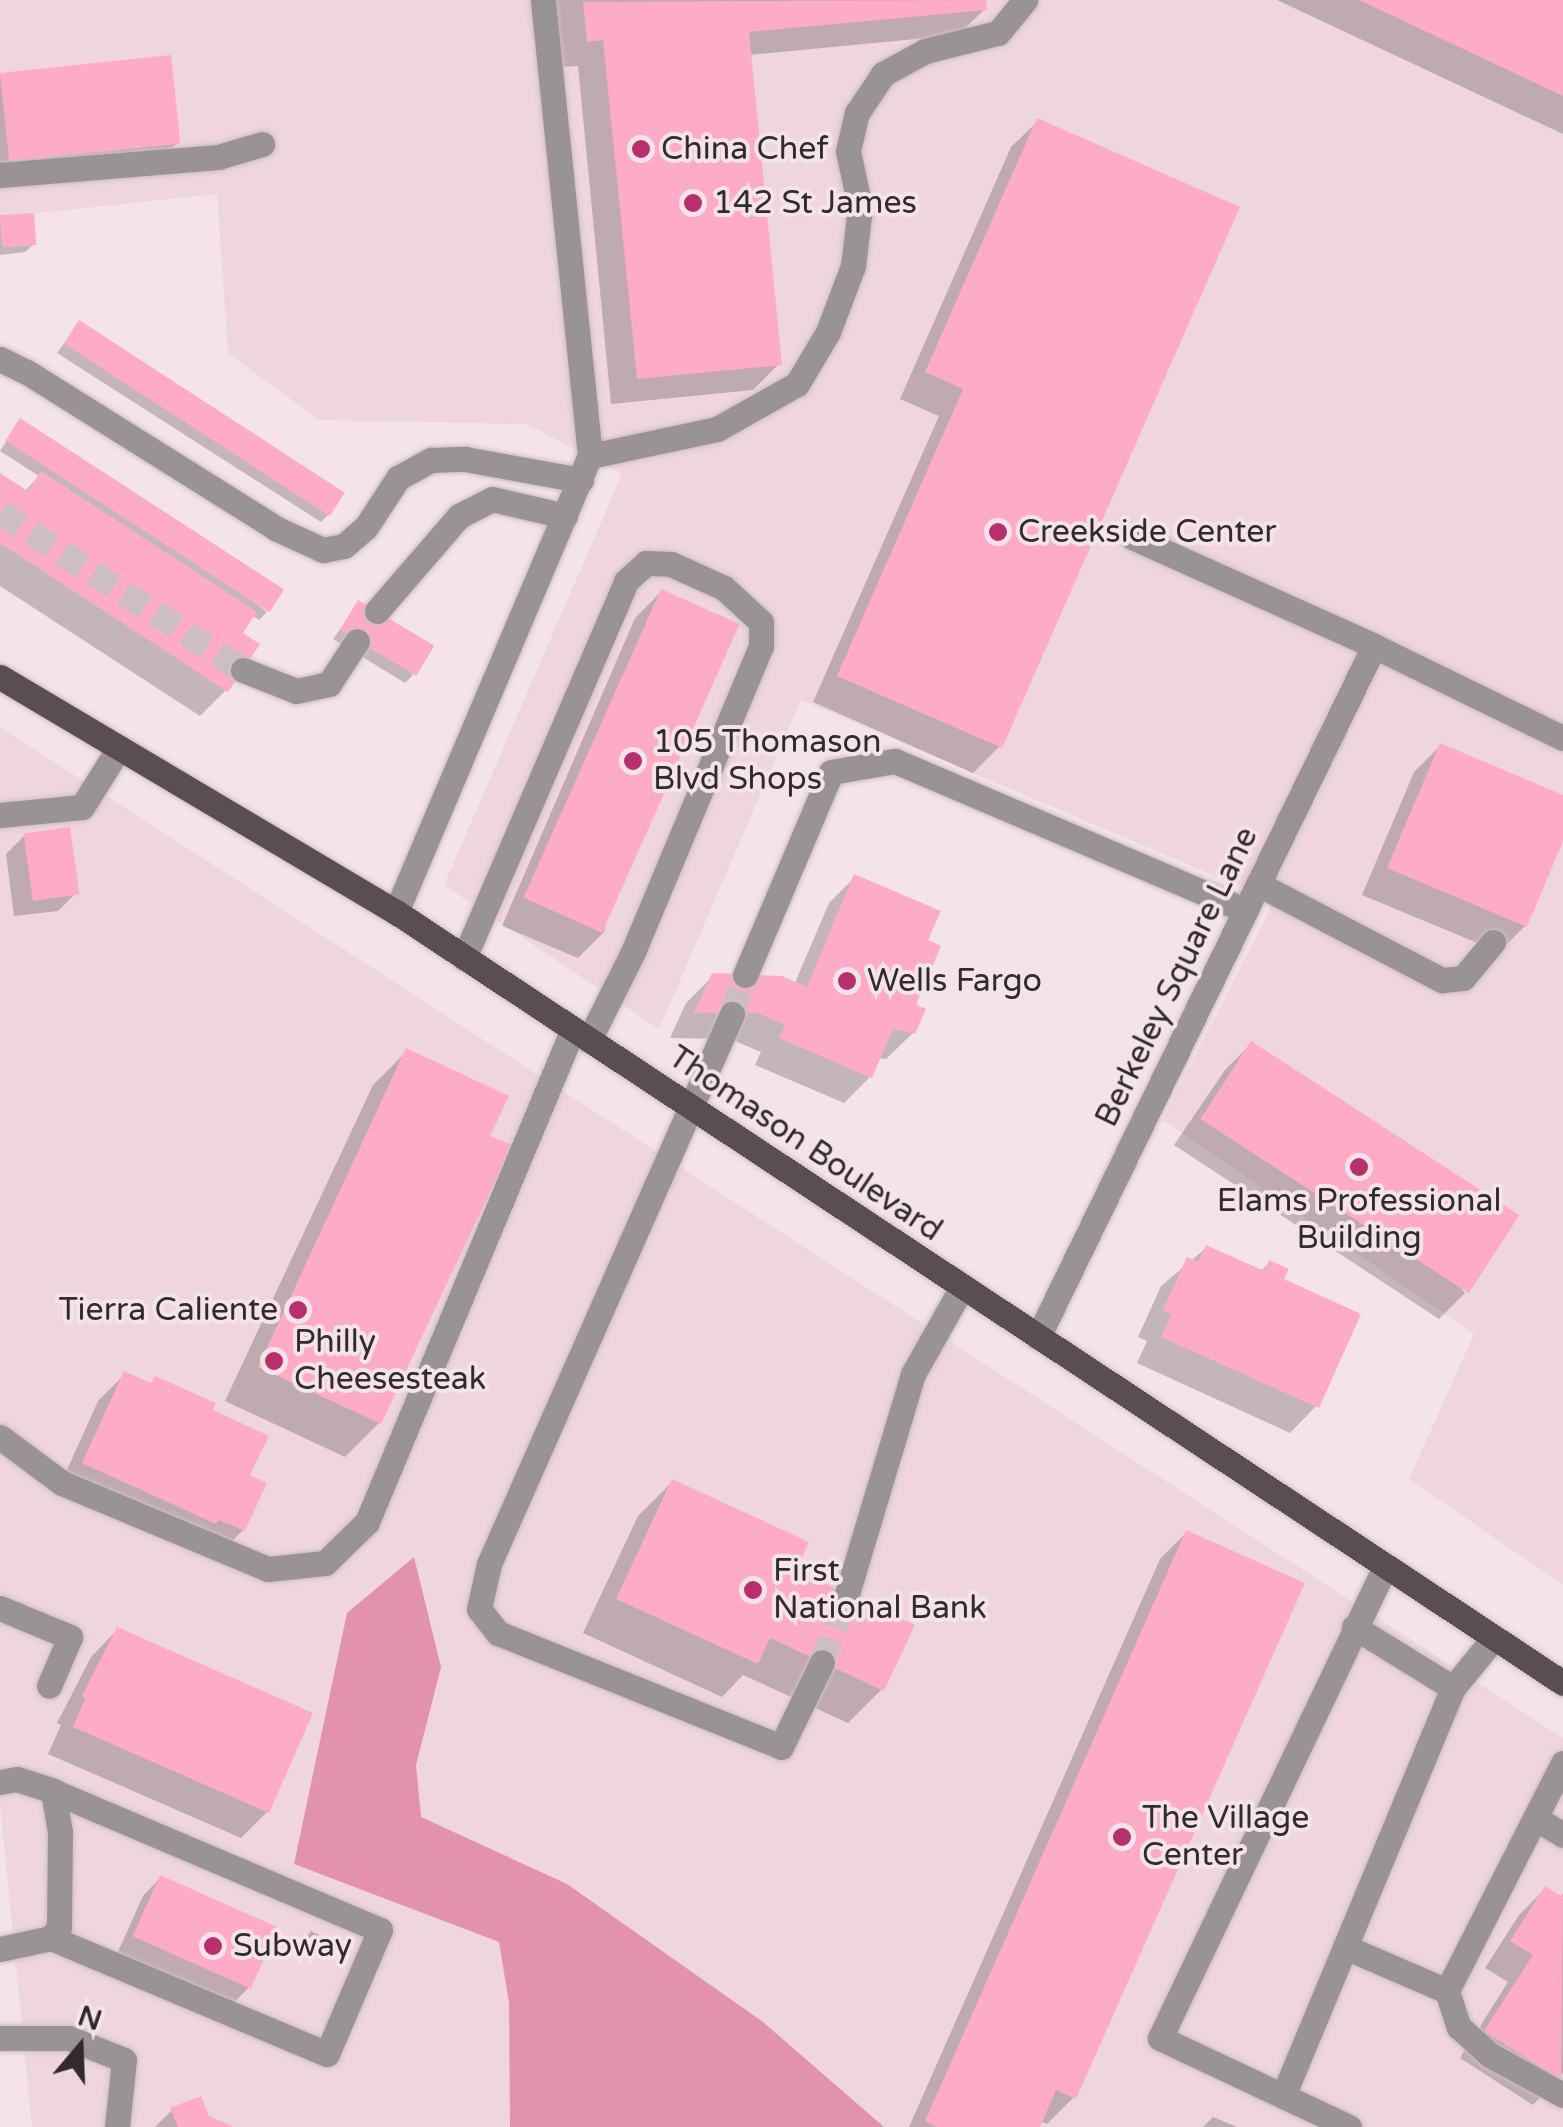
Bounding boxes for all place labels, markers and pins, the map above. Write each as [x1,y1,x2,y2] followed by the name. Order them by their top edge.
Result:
[661,130,829,168] place label: China Chef
[630,138,652,160] marker: China Chef
[713,184,917,222] place label: 142 St James
[682,192,704,214] marker: 142 St James
[1018,513,1277,551] place label: Creekside Center
[987,521,1009,543] marker: Creekside Center
[653,724,882,799] place label: 105 Thomason Blvd Shops
[622,750,644,772] marker: 105 Thomason Blvd Shops
[867,962,1042,1000] place label: Wells Fargo
[836,970,858,992] marker: Wells Fargo
[1348,1156,1370,1178] marker: Elams Professional Building
[1217,1183,1501,1258] place label: Elams Professional Building
[58,1291,278,1329] place label: Tierra Caliente
[287,1299,309,1321] marker: Tierra Caliente
[294,1324,486,1399] place label: Philly Cheesesteak
[263,1350,285,1372] marker: Philly Cheesesteak
[773,1553,987,1628] place label: First National Bank
[742,1579,764,1601] marker: First National Bank
[1142,1800,1309,1875] place label: The Village Center
[1111,1826,1133,1848] marker: The Village Center
[233,1927,352,1965] place label: Subway
[202,1935,224,1957] marker: Subway

